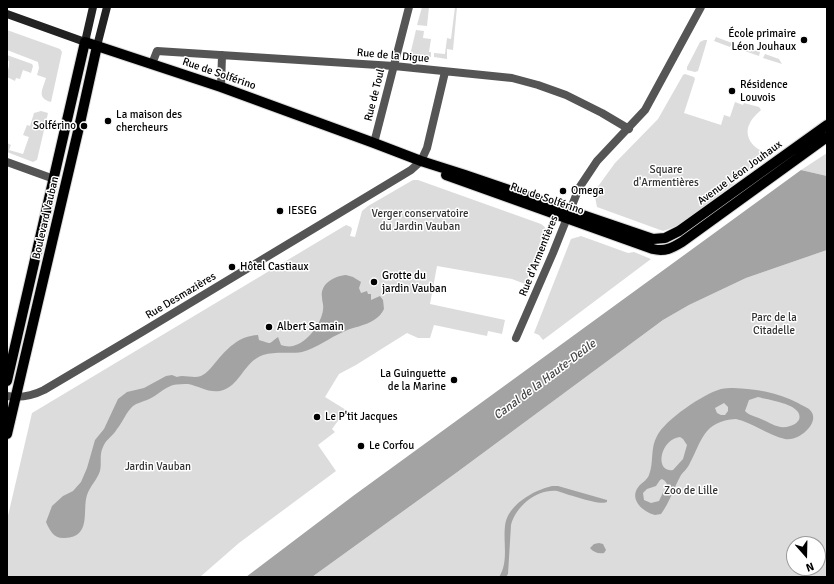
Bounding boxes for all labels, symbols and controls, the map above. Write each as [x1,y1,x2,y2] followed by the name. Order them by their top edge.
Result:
[728,27,796,53] place label: École primaire Léon Jouhaux
[799,35,809,45] marker: École primaire Léon Jouhaux
[356,46,430,66] street label: Rue de la Digue
[180,55,258,93] street label: Rue de Solférino
[362,67,388,123] street label: Rue de Toul
[740,78,788,104] place label: Résidence Louvois
[727,86,737,96] marker: Résidence Louvois
[116,108,182,134] place label: La maison des chercheurs
[103,116,113,126] marker: La maison des chercheurs
[33,119,76,133] place label: Solférino
[79,121,89,131] marker: Solférino
[695,138,785,208] street label: Avenue Léon Jouhaux
[633,163,699,189] park label: Square d'Armentières
[30,175,62,261] street label: Boulevard Vauban
[508,180,586,218] street label: Rue de Solférino
[571,184,604,198] place label: Omega
[558,186,568,196] marker: Omega
[288,204,317,218] place label: IESEG
[275,206,285,216] marker: IESEG
[372,207,468,233] park label: Verger conservatoire du Jardin Vauban
[517,214,561,298] street label: Rue d'Armentières
[240,260,308,274] place label: Hôtel Castiaux
[227,262,237,272] marker: Hôtel Castiaux
[382,269,447,295] place label: Grotte du jardin Vauban
[143,270,219,322] street label: Rue Desmazières
[369,277,379,287] marker: Grotte du jardin Vauban
[751,311,797,337] park label: Parc de la Citadelle
[277,320,344,334] place label: Albert Samain
[264,322,274,332] marker: Albert Samain
[491,337,599,423] water label: Canal de la Haute-Deûle
[380,367,446,393] place label: La Guinguette de la Marine
[449,375,459,385] marker: La Guinguette de la Marine
[325,410,398,424] place label: Le P'tit Jacques
[312,412,322,422] marker: Le P'tit Jacques
[369,439,414,453] place label: Le Corfou
[356,441,366,451] marker: Le Corfou
[125,460,191,474] park label: Jardin Vauban
[664,484,718,498] park label: Zoo de Lille
[786,536,826,576] north arrow
[804,559,816,574] text: N

